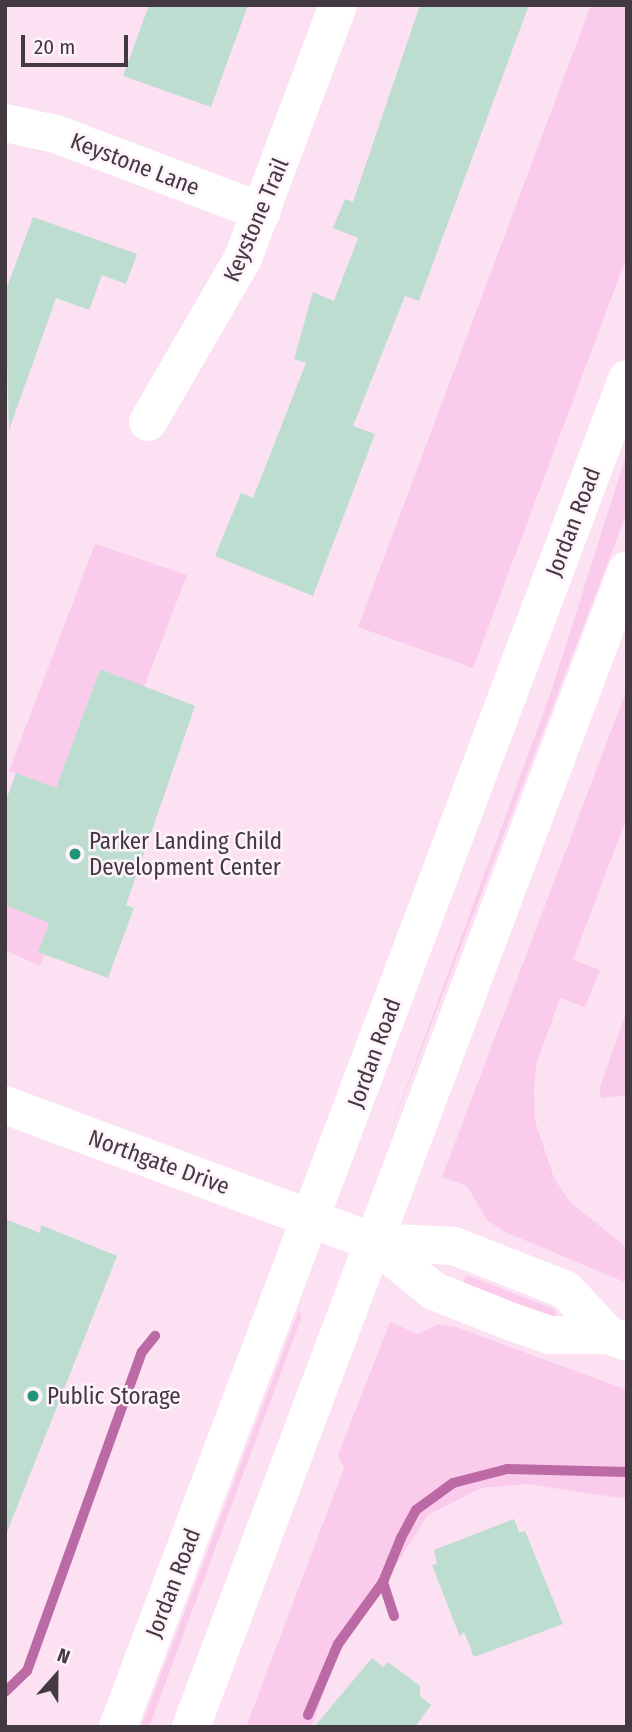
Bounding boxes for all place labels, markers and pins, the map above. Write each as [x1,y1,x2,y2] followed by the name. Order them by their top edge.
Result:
[89,827,282,881] place label: Parker Landing Child Development Center
[67,846,83,862] marker: Parker Landing Child Development Center
[47,1382,181,1410] place label: Public Storage
[25,1388,41,1404] marker: Public Storage

